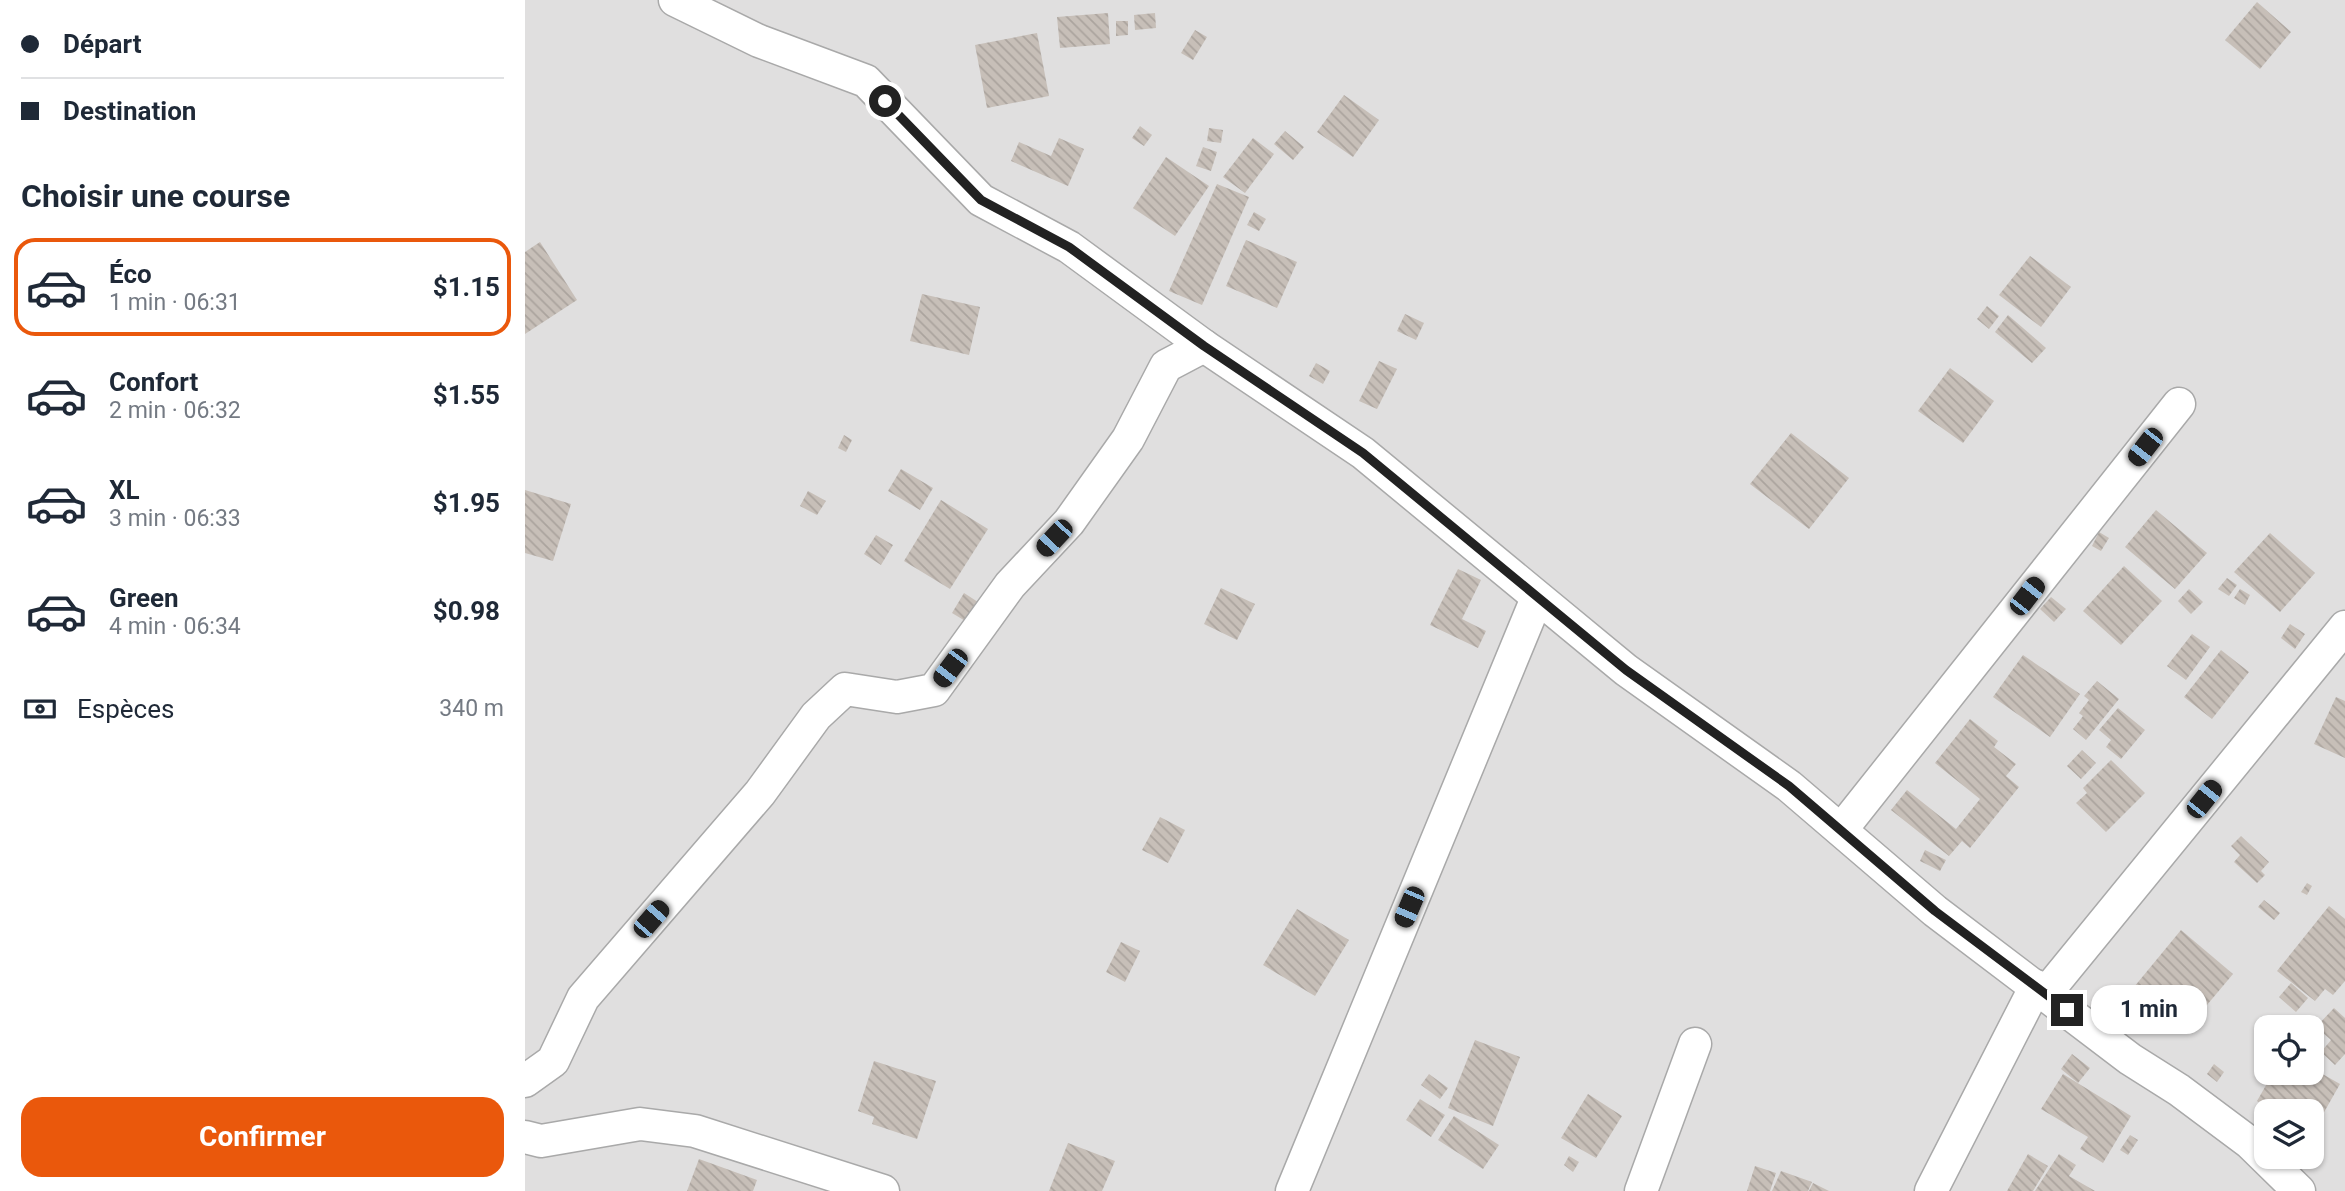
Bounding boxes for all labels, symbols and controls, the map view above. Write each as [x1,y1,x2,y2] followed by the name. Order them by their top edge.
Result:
[63,29,141,59] text: Départ
[869,85,901,117] route start
[63,96,196,126] text: Destination
[21,177,290,215] text: Choisir une course
[25,256,88,319] icon: car
[109,259,152,289] text: Éco
[433,272,500,302] text: $1.15
[109,289,241,316] text: 1 min · 06:31
[25,364,88,427] icon: car
[109,367,198,397] text: Confort
[433,380,500,410] text: $1.55
[109,397,241,424] text: 2 min · 06:32
[2124,424,2167,470] car
[25,472,88,535] icon: car
[109,475,140,505] text: XL
[433,488,500,518] text: $1.95
[109,505,241,532] text: 3 min · 06:33
[1032,515,1077,561] car
[2006,573,2049,619] car
[25,580,88,643] icon: car
[109,583,179,613] text: Green
[433,596,500,626] text: $0.98
[109,613,241,640] text: 4 min · 06:34
[929,645,972,691] car
[21,690,59,728] icon: cash
[77,694,174,724] text: Espèces
[439,695,504,722] text: 340 m
[2183,776,2226,822] car
[1392,884,1427,930] car
[630,896,673,942] car
[2091,986,2207,1034] callout: 1 min
[2051,994,2083,1026] route end
[2120,996,2178,1023] text: 1 min
[2254,1015,2324,1169] map controls
[2254,1015,2324,1085] button: locate
[21,1097,504,1177] button: Confirmer
[2254,1099,2324,1169] button: layers

